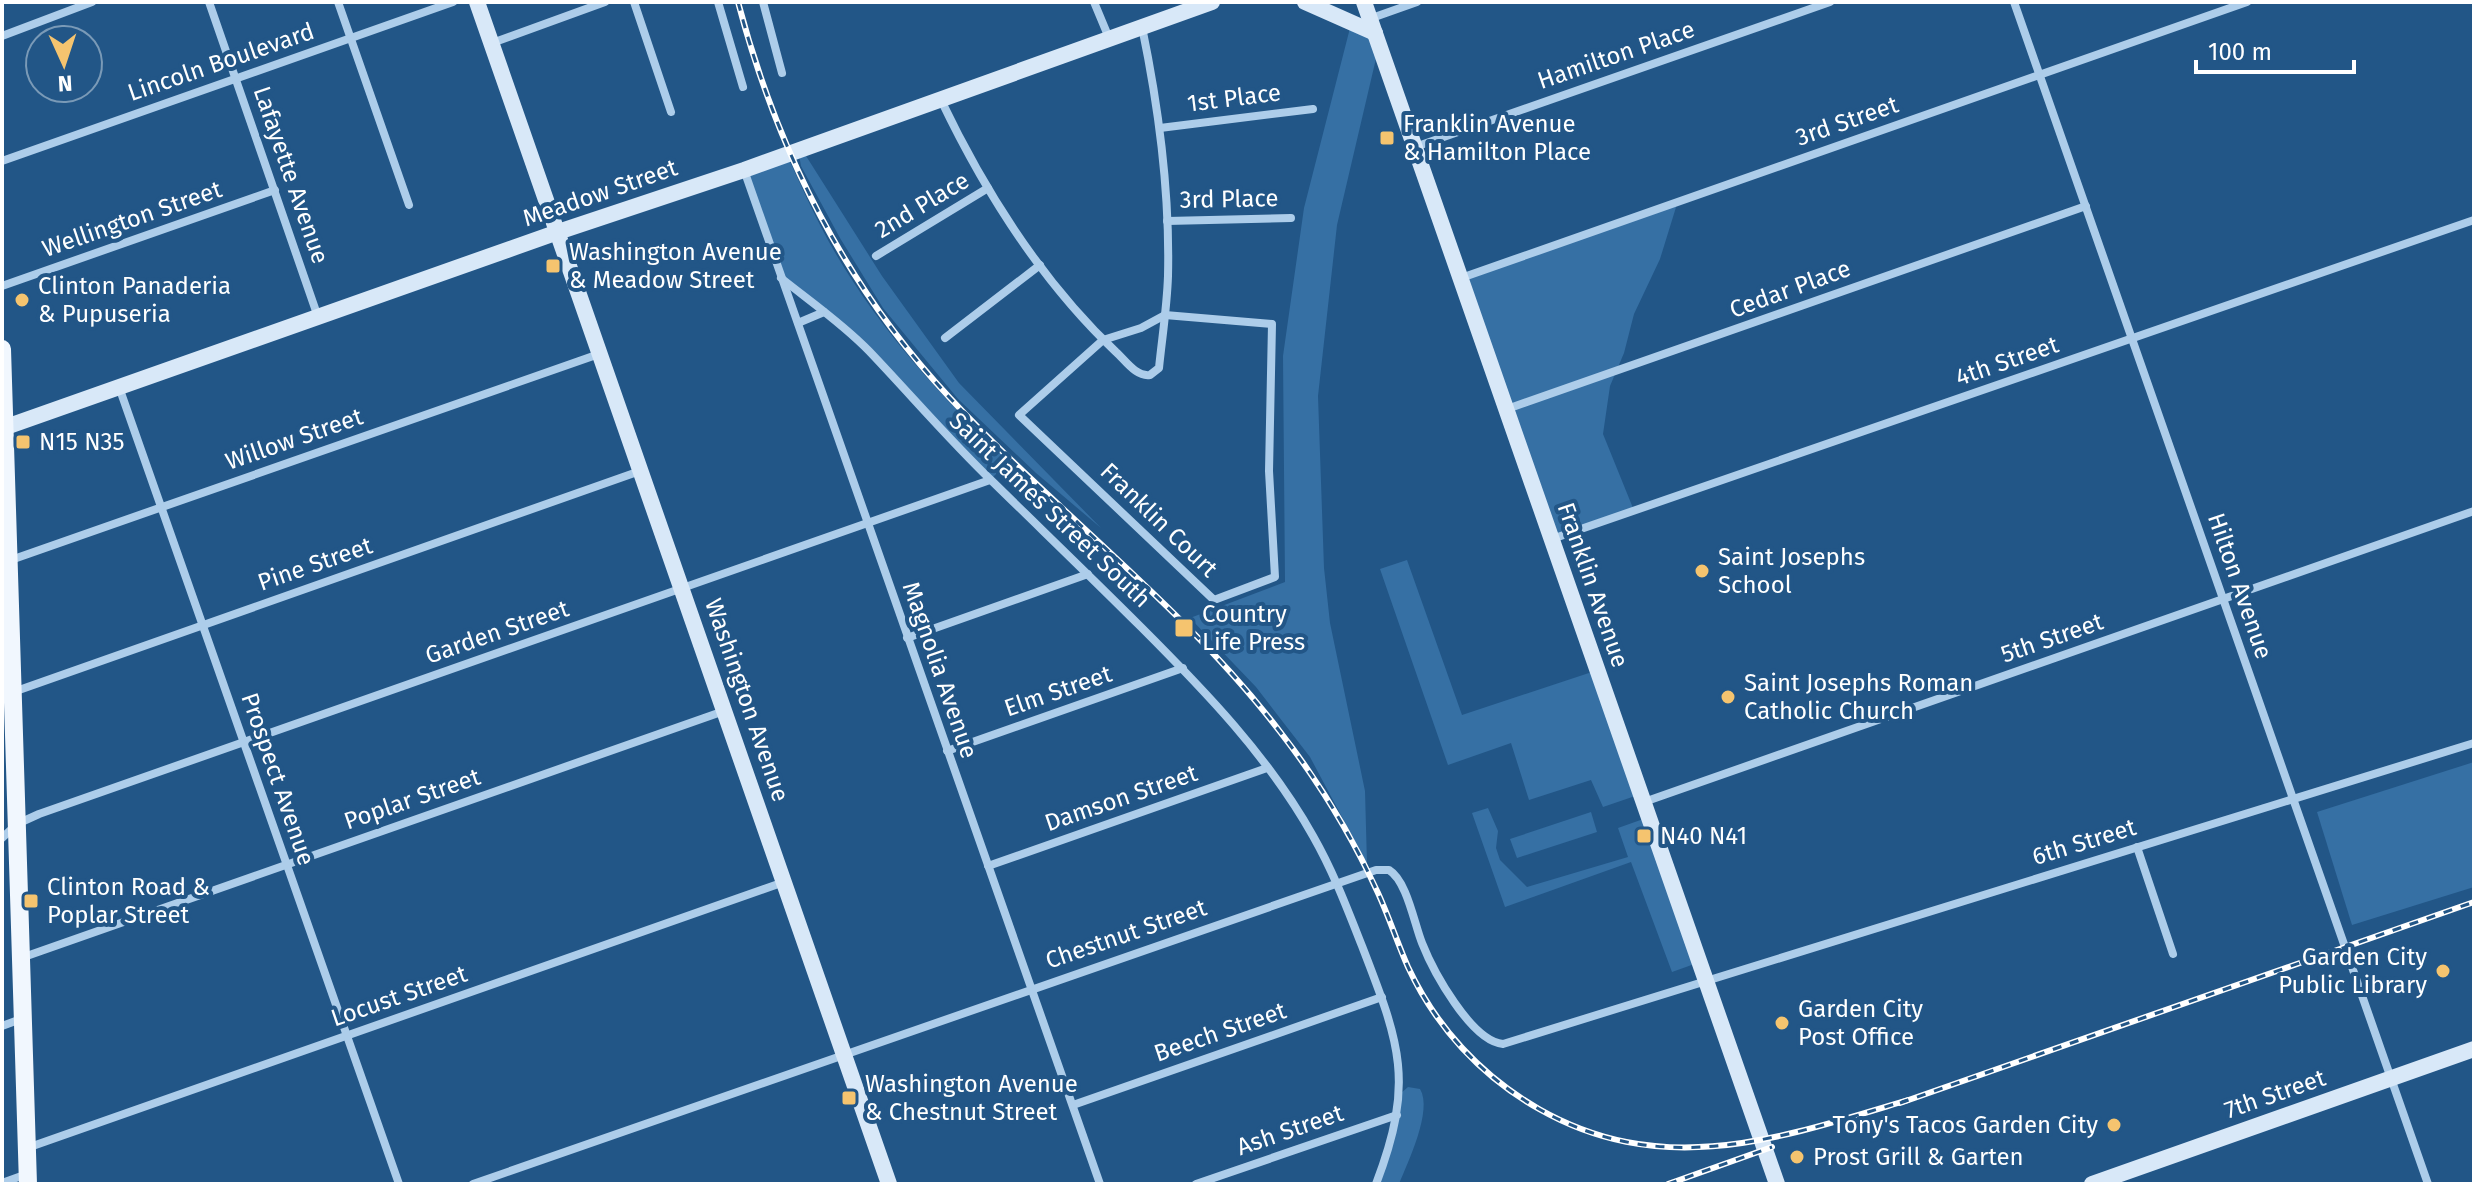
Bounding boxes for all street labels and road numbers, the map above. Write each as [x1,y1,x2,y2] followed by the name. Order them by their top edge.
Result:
[1534,15,1698,95] street label: Hamilton Place
[124,17,318,107] street label: Lincoln Boulevard
[1185,78,1283,118] street label: 1st Place
[248,83,334,267] street label: Lafayette Avenue
[1792,90,1902,152] street label: 3rd Street
[519,153,681,233] street label: Meadow Street
[870,166,974,244] street label: 2nd Place
[39,175,226,263] street label: Wellington Street
[1179,184,1279,214] street label: 3rd Place
[1726,254,1854,324] street label: Cedar Place
[1952,330,2062,392] street label: 4th Street
[222,402,367,476] street label: Willow Street
[944,407,1156,613] street label: Saint James Street South
[1095,457,1224,583] street label: Franklin Court
[1552,499,1634,671] street label: Franklin Avenue
[2202,509,2278,663] street label: Hilton Avenue
[254,531,376,597] street label: Pine Street
[897,578,983,762] street label: Magnolia Avenue
[422,594,573,670] street label: Garden Street
[699,595,795,805] street label: Washington Avenue
[1997,607,2107,669] street label: 5th Street
[1001,659,1116,722] street label: Elm Street
[235,689,321,869] street label: Prospect Avenue
[1041,759,1201,837] street label: Damson Street
[340,763,484,835] street label: Poplar Street
[2029,813,2140,871] street label: 6th Street
[1042,893,1210,975] street label: Chestnut Street
[327,960,471,1032] street label: Locust Street
[1150,996,1290,1068] street label: Beech Street
[2221,1064,2329,1124] street label: 7th Street
[1233,1099,1347,1161] street label: Ash Street

